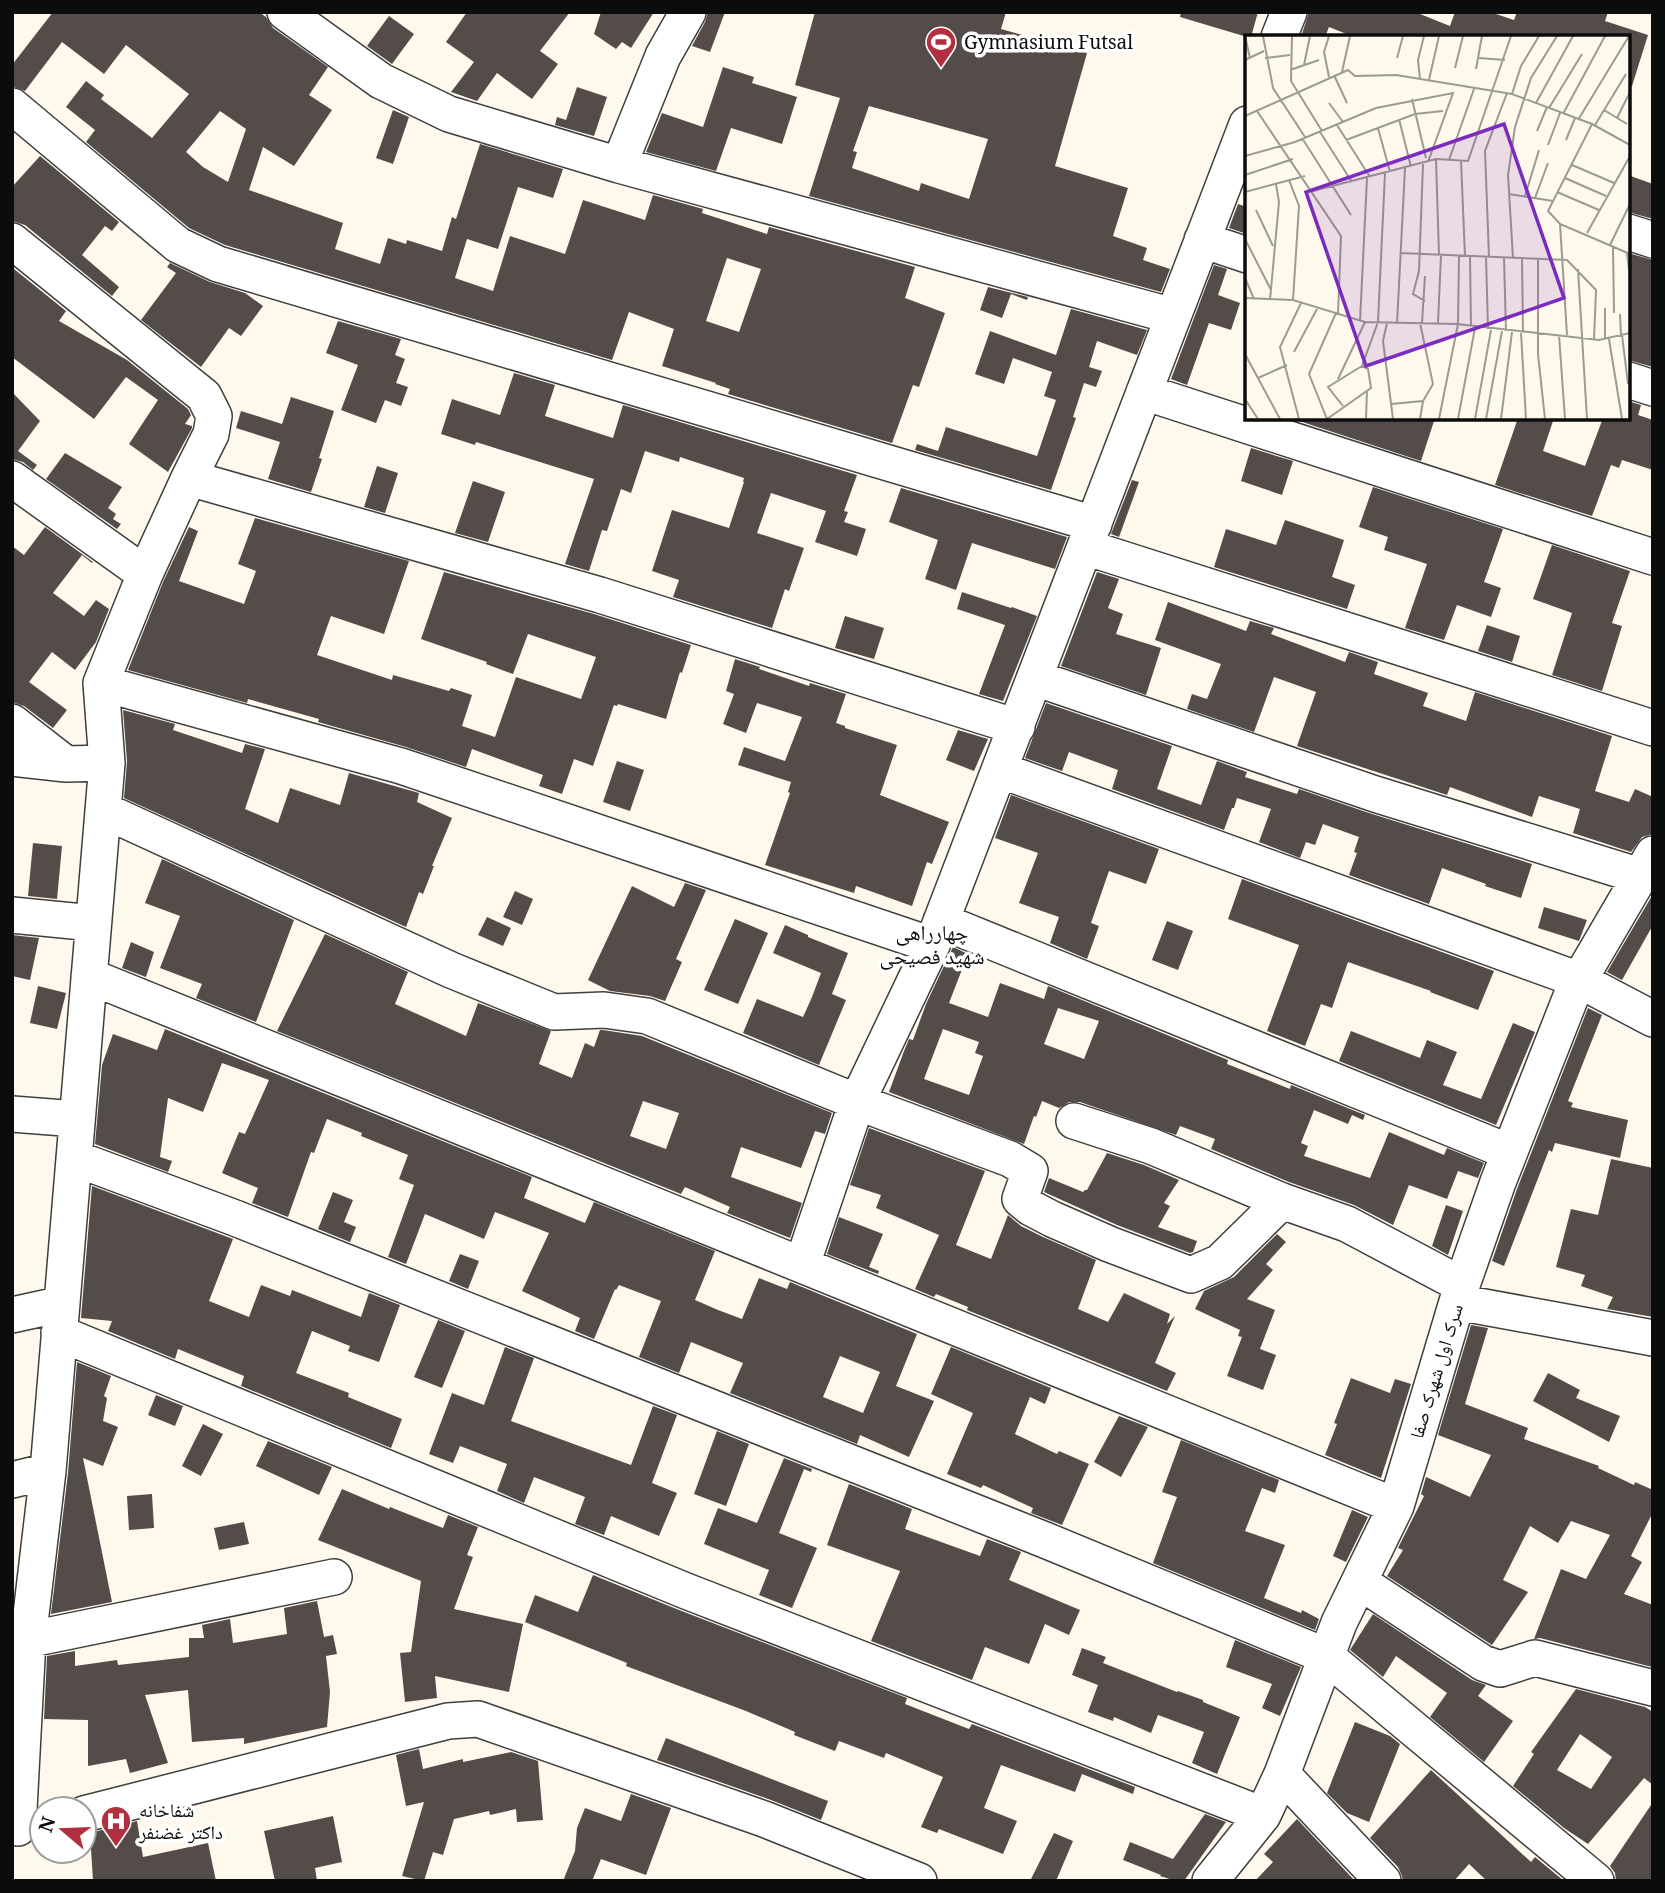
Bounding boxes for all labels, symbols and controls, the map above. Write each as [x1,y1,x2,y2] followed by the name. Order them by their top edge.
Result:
[924,25,958,69] sports icon: Gymnasium Futsal
[964,29,1133,61] place label: Gymnasium Futsal
[1245,35,1630,420] inset map
[879,918,985,977] district label: چهارراهی شهید فصیحی
[1403,1301,1475,1443] street label: سرک اول شهرک صفا
[28,1795,98,1865] north arrow
[138,1797,223,1851] place label: شفاخانه داکتر غضنفر
[99,1804,133,1848] hospital icon: شفاخانه داکتر غضنفر
[32,1813,67,1838] text: N

